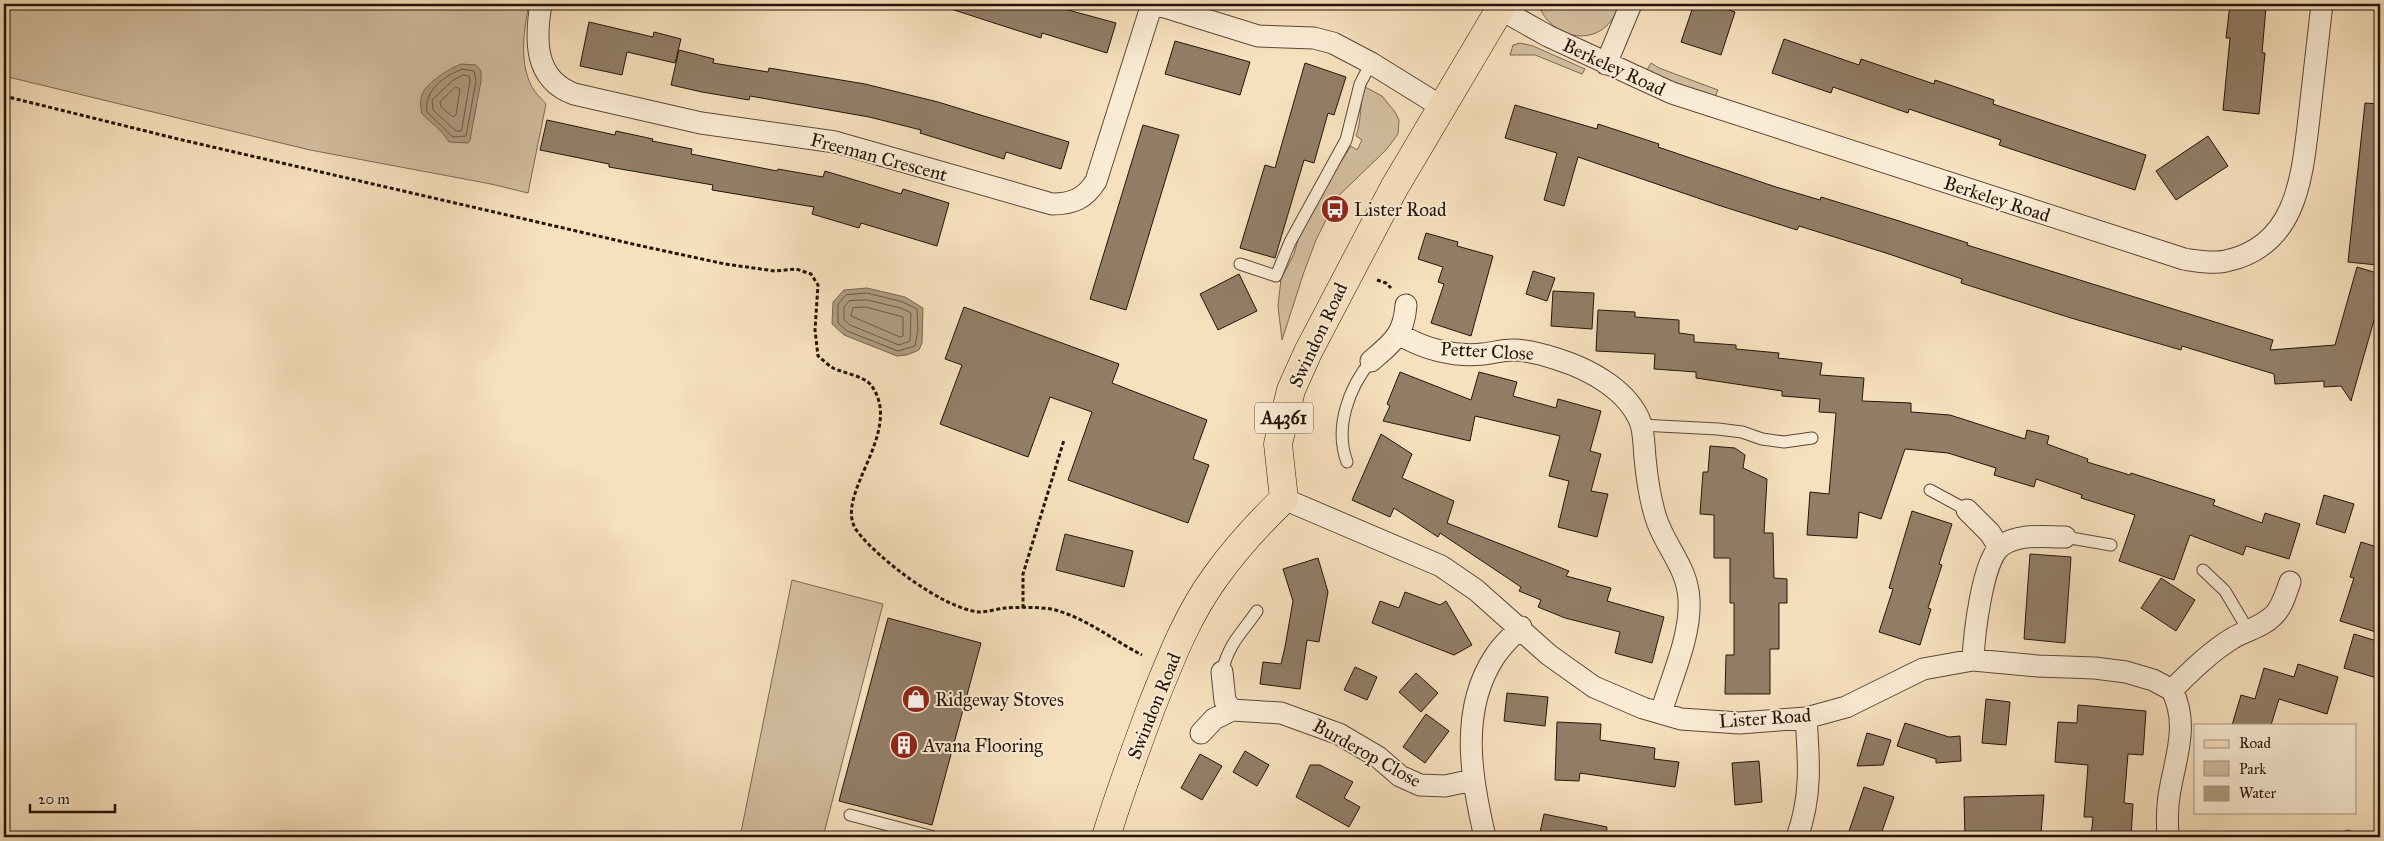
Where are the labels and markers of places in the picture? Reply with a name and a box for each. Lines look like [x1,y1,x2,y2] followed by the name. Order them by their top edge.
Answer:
[1320,194,1350,224] bus stop icon: Lister Road
[1354,198,1447,221] place label: Lister Road
[901,684,931,714] shop icon: Ridgeway Stoves
[935,688,1064,712] place label: Ridgeway Stoves
[889,730,919,760] building icon: Avana Flooring
[922,734,1043,758] place label: Avana Flooring

